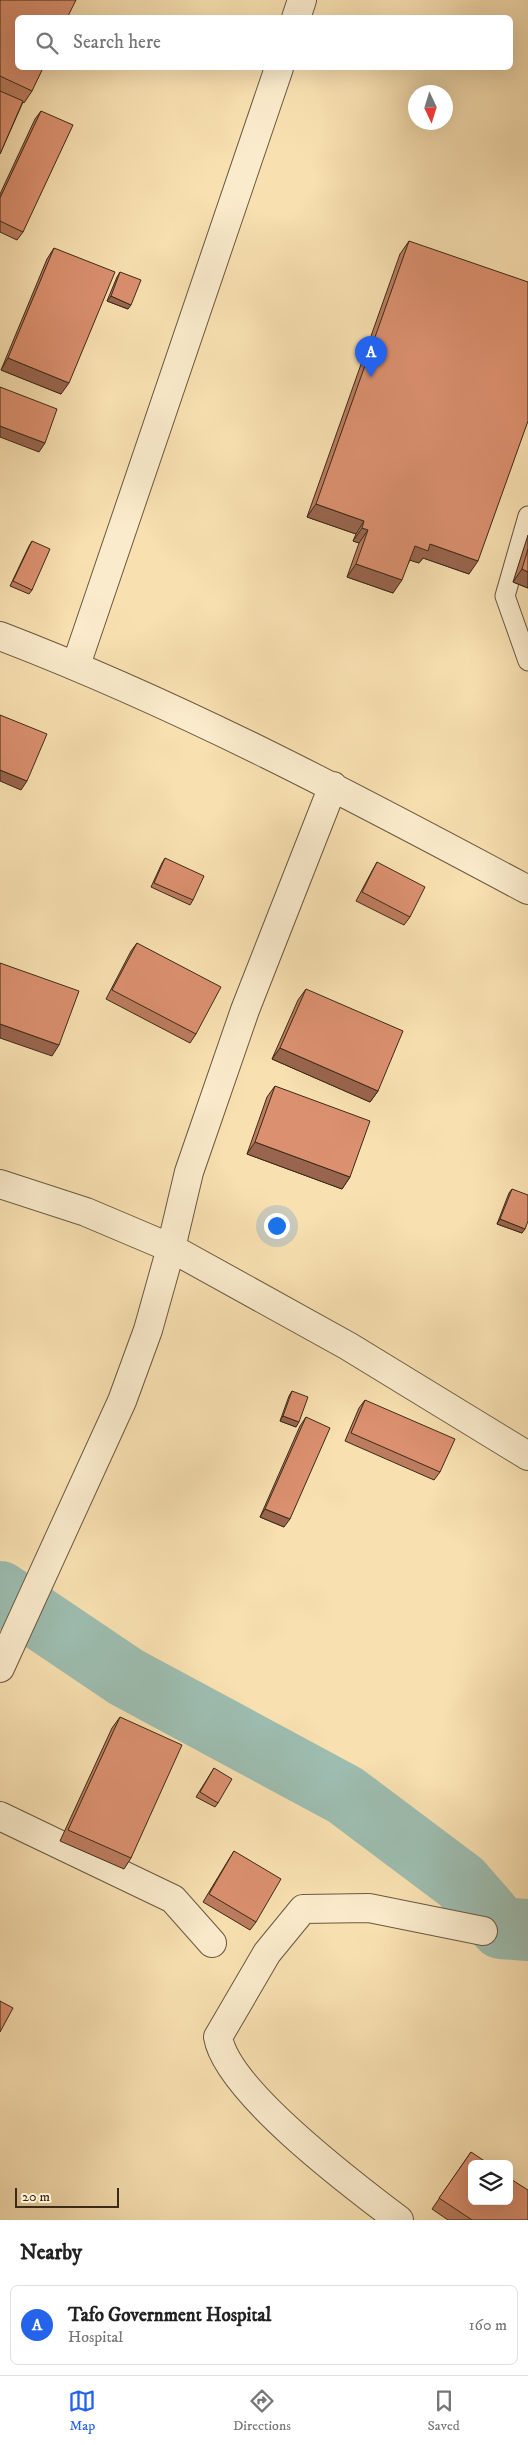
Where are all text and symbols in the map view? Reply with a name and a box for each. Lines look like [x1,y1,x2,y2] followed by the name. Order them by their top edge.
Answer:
[15,15,513,70] search box
[33,29,61,57] icon: search
[73,31,161,54] text: Search here
[408,85,453,130] north arrow
[355,336,387,377] pin: A
[264,1213,290,1239] your location
[468,2160,513,2205] map controls
[468,2160,513,2205] button: layers
[15,2185,119,2208] scale bar
[22,2188,50,2206] text: 20 m
[20,2240,82,2266] text: Nearby
[68,2304,271,2327] text: Tafo Government Hospital
[32,2315,42,2335] text: A
[469,2315,507,2335] text: 160 m
[68,2327,123,2347] text: Hospital
[68,2387,96,2435] tab: Map
[233,2387,291,2435] tab: Directions
[428,2387,460,2435] tab: Saved

